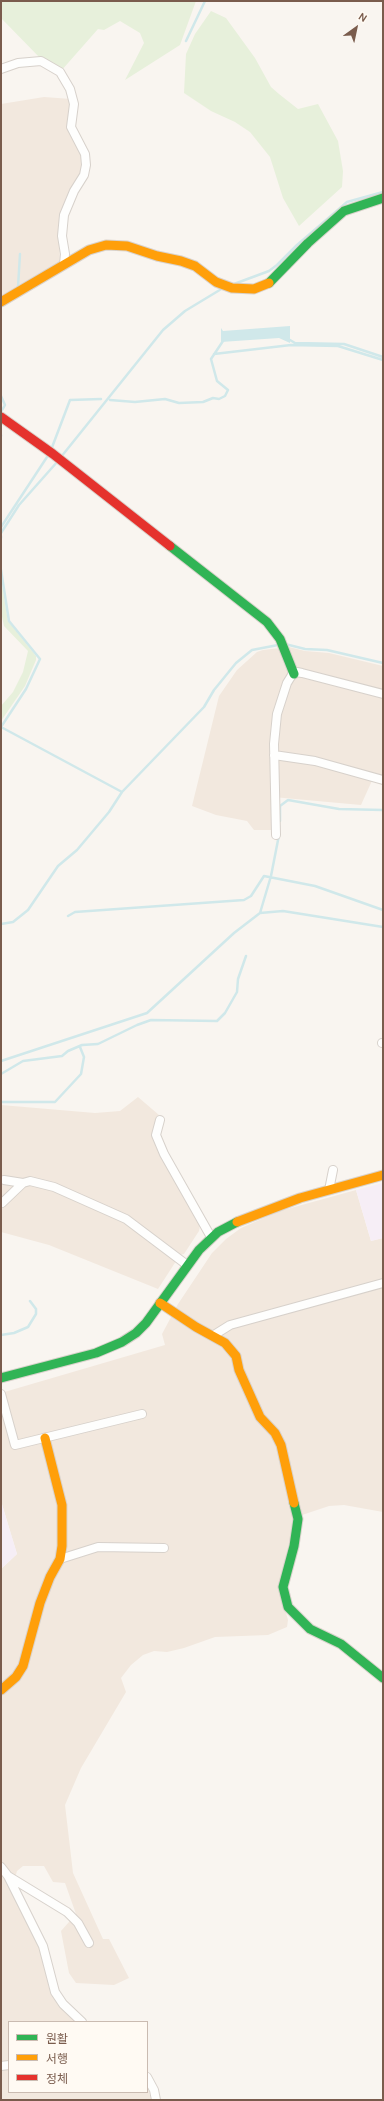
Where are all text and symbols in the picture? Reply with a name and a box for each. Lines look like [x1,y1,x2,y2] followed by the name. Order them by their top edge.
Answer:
[336,8,376,48] north arrow
[356,10,370,25] text: N
[8,2021,148,2093] legend
[46,2032,68,2046] text: 원활
[46,2052,68,2066] text: 서행
[46,2072,68,2086] text: 정체

